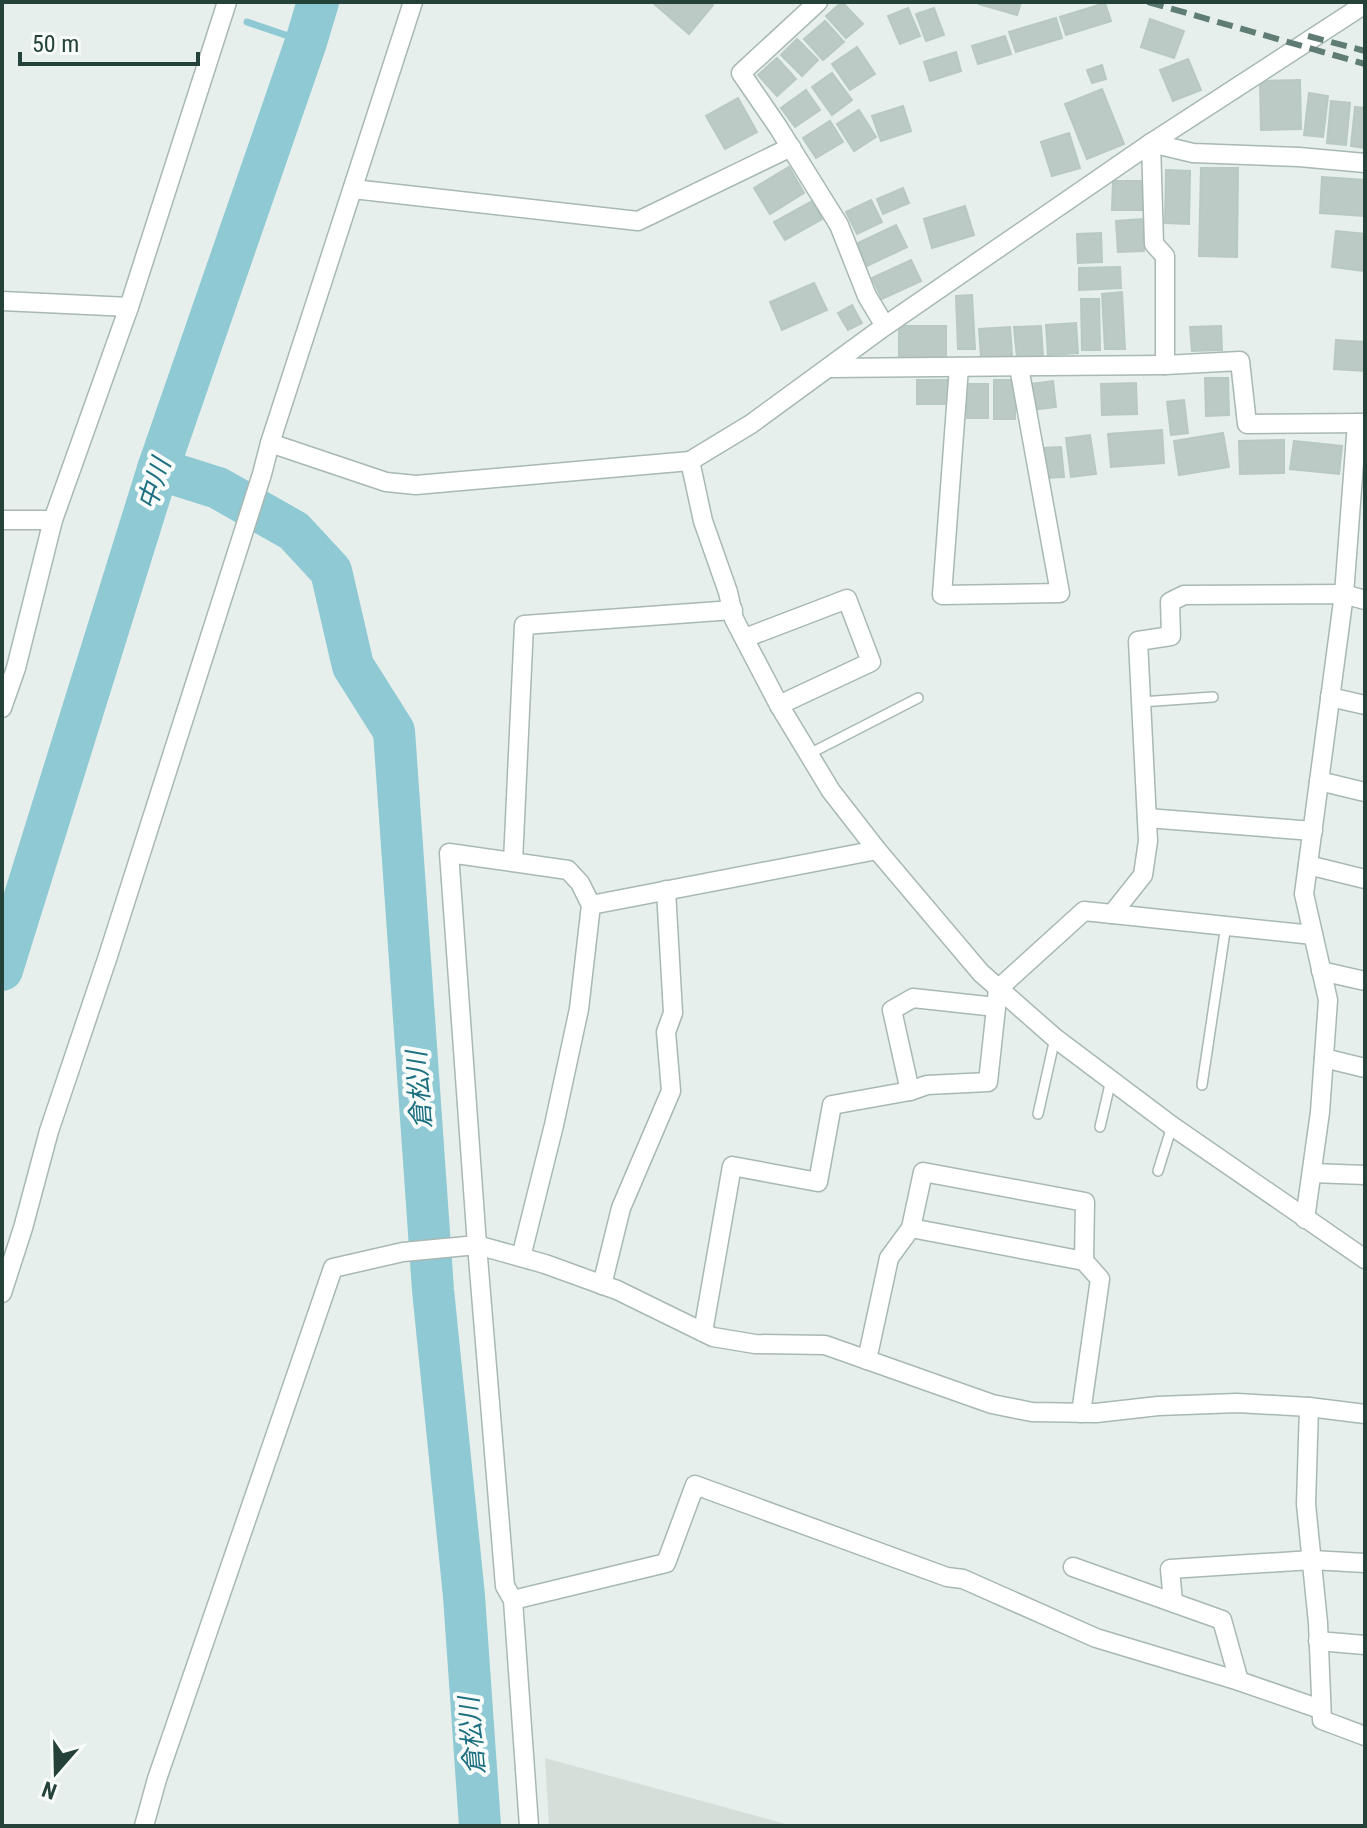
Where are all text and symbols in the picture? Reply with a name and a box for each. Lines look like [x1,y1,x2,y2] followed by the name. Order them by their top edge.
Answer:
[20,16,198,66] scale bar
[32,30,79,58] text: 50 m
[132,452,177,513] water label: 中川
[401,1047,437,1130] water label: 倉松川
[453,1693,490,1776] water label: 倉松川
[16,1732,96,1812] north arrow
[39,1776,60,1804] text: N

